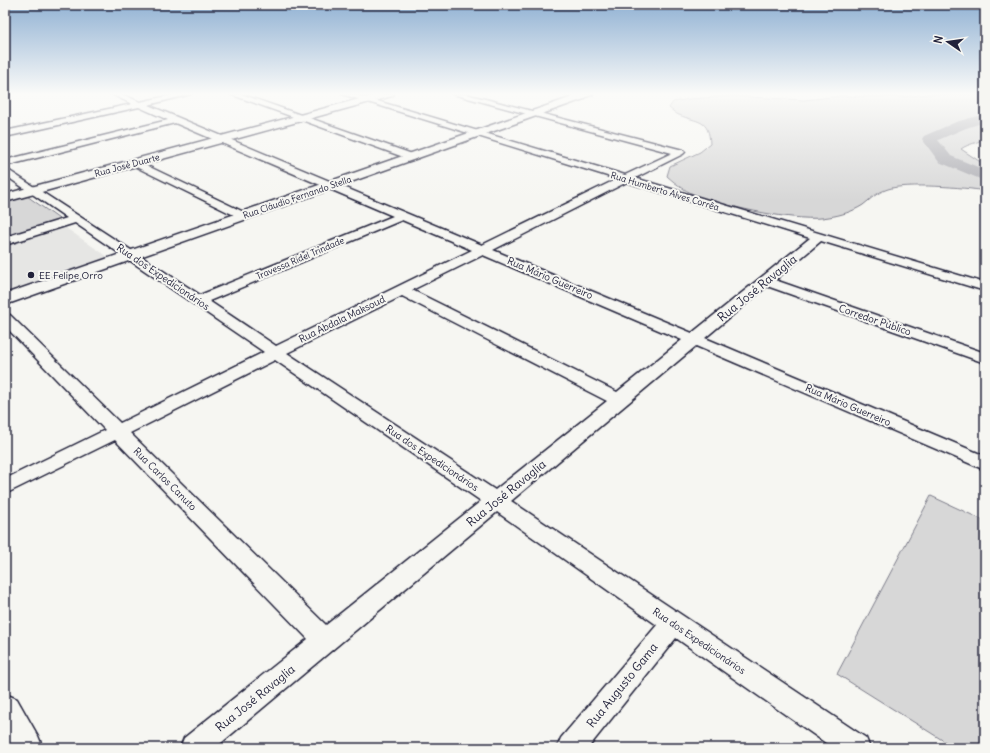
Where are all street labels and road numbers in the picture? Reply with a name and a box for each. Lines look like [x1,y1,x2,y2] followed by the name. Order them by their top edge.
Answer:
[93,151,161,179] street label: Rua José Duarte
[609,169,721,213] street label: Rua Humberto Alves Corrêa
[241,173,353,221] street label: Rua Cláudio Fernando Stella
[254,234,346,282] street label: Travessa Ridel Trindade
[114,241,212,313] street label: Rua dos Expedicionários
[714,251,800,325] street label: Rua José Ravaglia
[505,254,595,302] street label: Rua Mário Guerreiro
[297,292,388,346] street label: Rua Abdala Maksoud
[837,302,913,339] street label: Corredor Público
[803,381,893,429] street label: Rua Mário Guerreiro
[383,422,481,494] street label: Rua dos Expedicionários
[131,445,200,514] street label: Rua Carlos Canuto
[463,456,549,530] street label: Rua José Ravaglia
[650,605,748,677] street label: Rua dos Expedicionários
[583,640,661,730] street label: Rua Augusto Gama
[212,661,298,735] street label: Rua José Ravaglia

